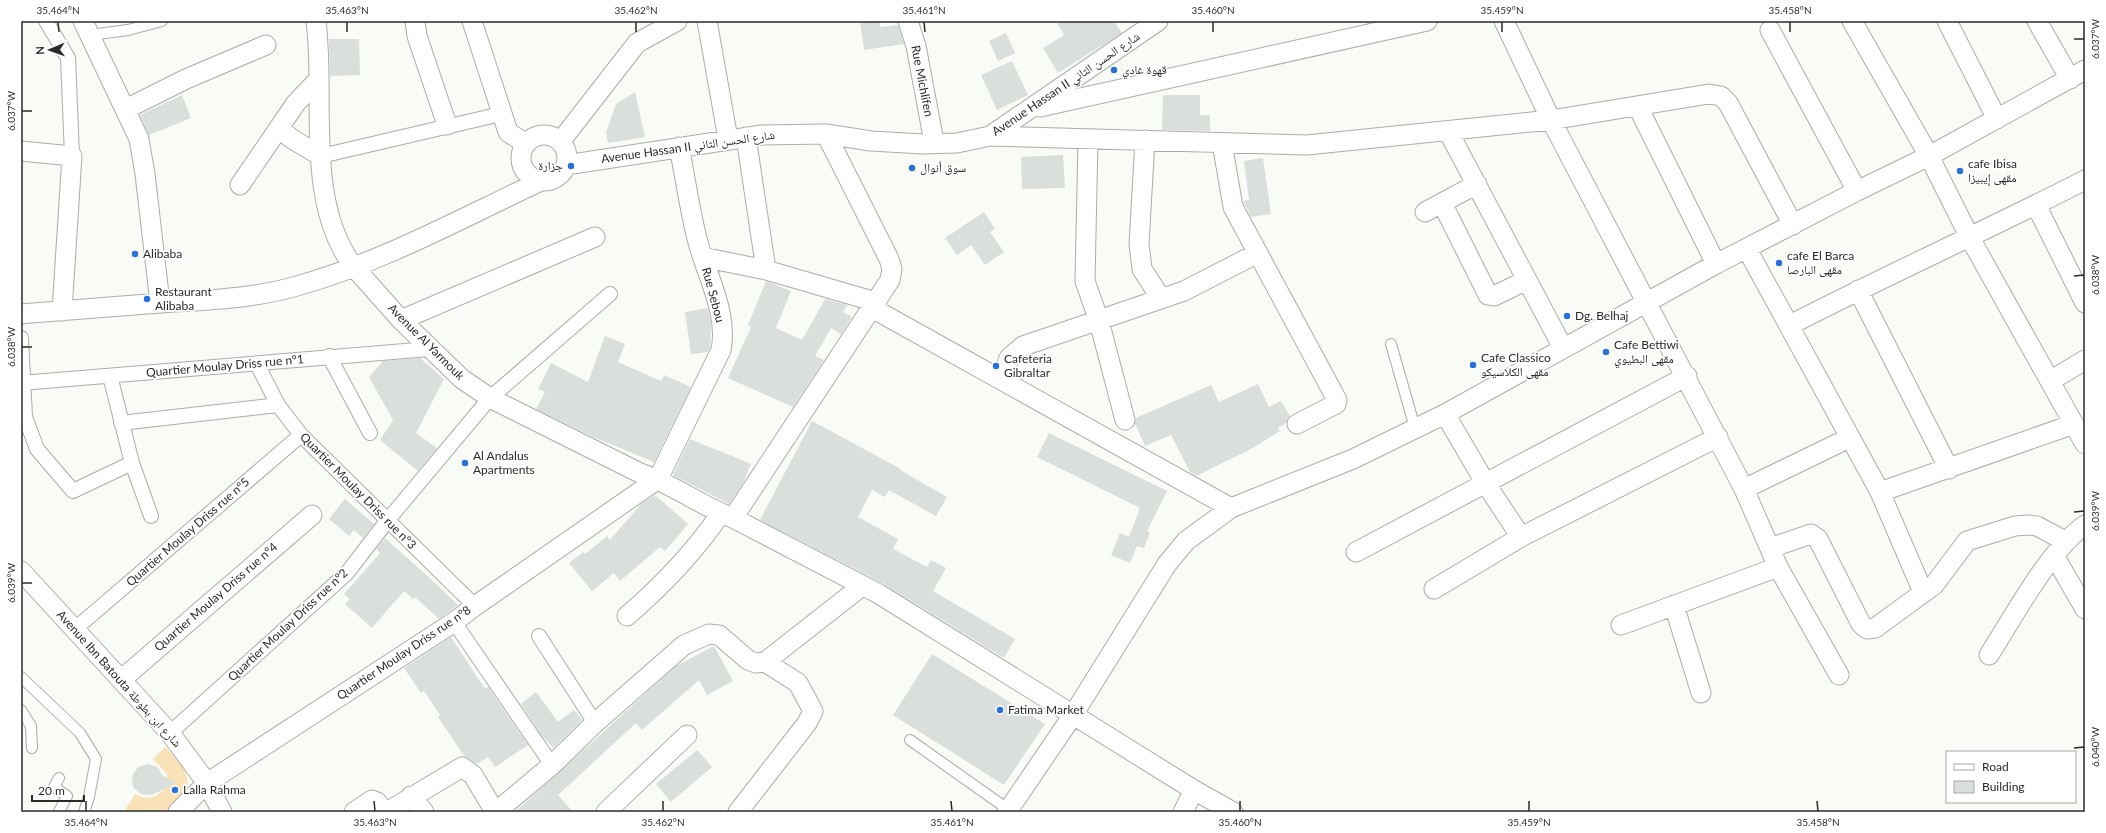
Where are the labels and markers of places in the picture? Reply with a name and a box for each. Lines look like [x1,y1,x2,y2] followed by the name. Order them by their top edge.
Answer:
[1122,62,1167,80] place label: قهوة غادي
[1109,65,1119,75] marker: قهوة غادي
[1968,156,2017,186] place label: cafe Ibisa مقهى إيبيزا
[538,158,563,173] place label: جزارة
[920,160,966,175] place label: سوق أنوال
[566,161,576,171] marker: جزارة
[907,163,917,173] marker: سوق أنوال
[1955,166,1965,176] marker: cafe Ibisa مقهى إيبيزا
[143,246,182,261] place label: Alibaba
[1787,248,1854,277] place label: cafe El Barca مقهى البارصا
[130,249,140,259] marker: Alibaba
[1774,258,1784,268] marker: cafe El Barca مقهى البارصا
[155,284,212,313] place label: Restaurant Alibaba
[142,294,152,304] marker: Restaurant Alibaba
[1575,308,1629,323] place label: Dg. Belhaj
[1562,311,1572,321] marker: Dg. Belhaj
[1614,337,1679,369] place label: Cafe Bettiwi مقهى البطيوي
[1601,347,1611,357] marker: Cafe Bettiwi مقهى البطيوي
[1481,350,1551,379] place label: Cafe Classico مقهى الكلاسيكو
[1004,351,1052,380] place label: Cafeteria Gibraltar
[1468,360,1478,370] marker: Cafe Classico مقهى الكلاسيكو
[991,361,1001,371] marker: Cafeteria Gibraltar
[473,448,535,477] place label: Al Andalus Apartments
[460,458,470,468] marker: Al Andalus Apartments
[1008,702,1084,717] place label: Fatima Market
[995,705,1005,715] marker: Fatima Market
[183,782,246,797] place label: Lalla Rahma
[170,785,180,795] marker: Lalla Rahma

